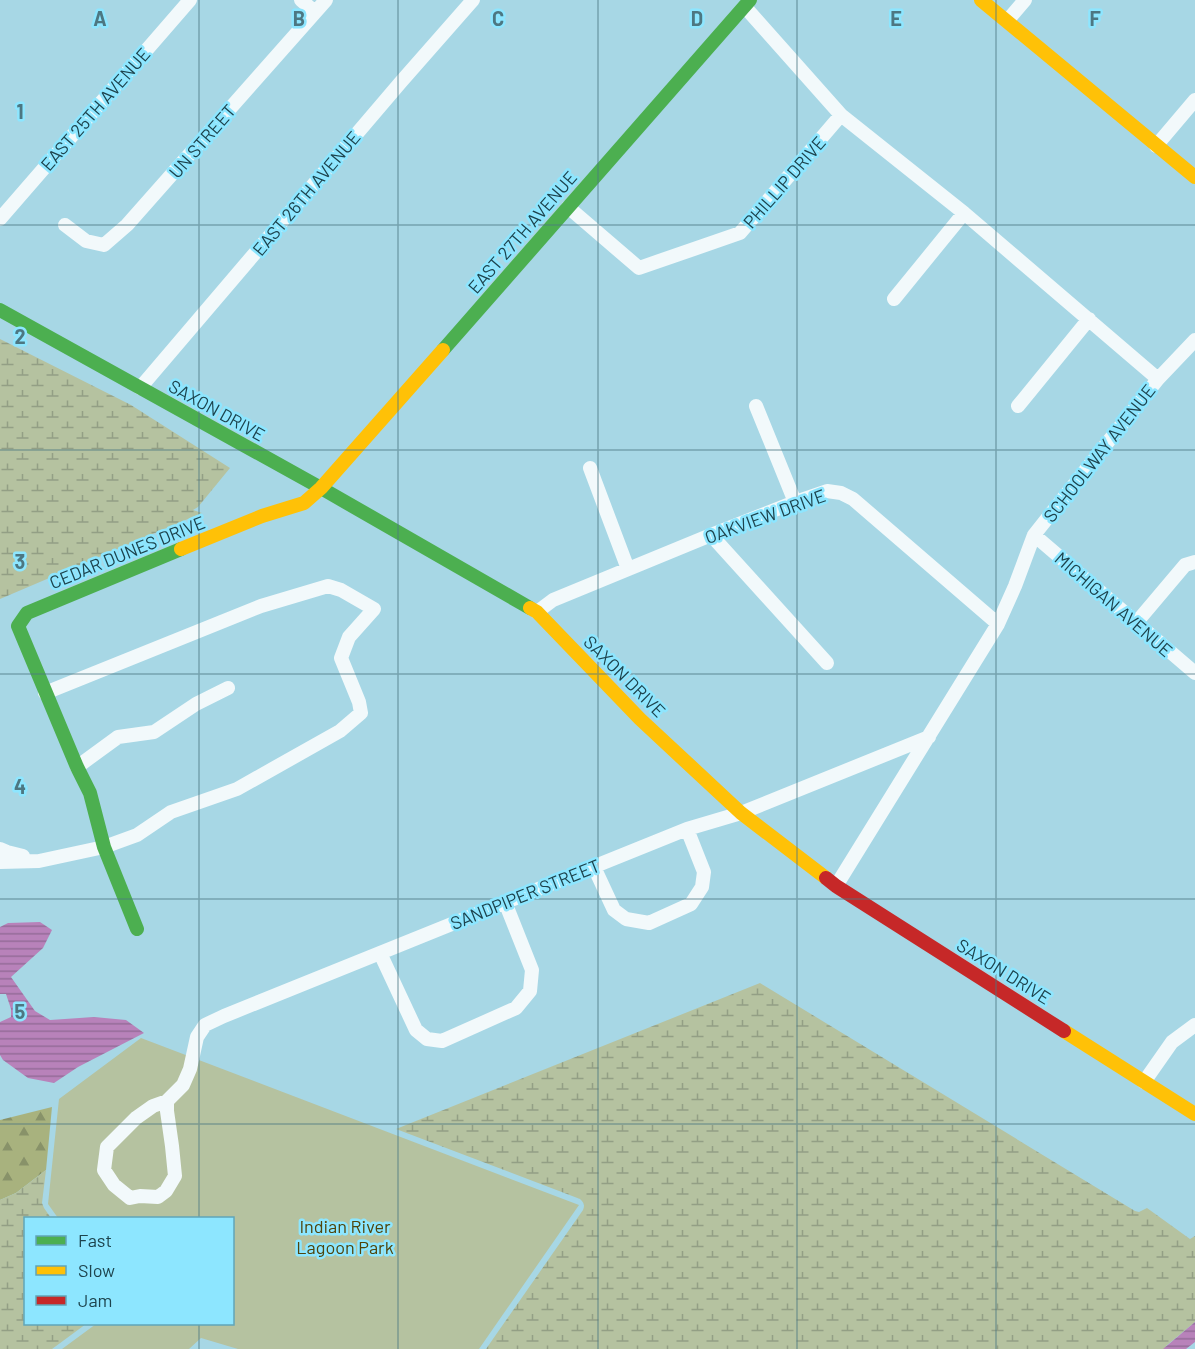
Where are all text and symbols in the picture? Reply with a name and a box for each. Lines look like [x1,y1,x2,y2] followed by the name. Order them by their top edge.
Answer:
[93,6,107,30] text: A
[293,6,305,30] text: B
[492,6,504,30] text: C
[691,6,703,30] text: D
[890,6,902,30] text: E
[1089,6,1101,30] text: F
[36,43,154,175] street label: EAST 25TH AVENUE
[16,99,24,123] text: 1
[164,99,240,183] street label: UN STREET
[248,126,364,260] street label: EAST 26TH AVENUE
[738,132,830,232] street label: PHILLIP DRIVE
[463,166,581,298] street label: EAST 27TH AVENUE
[14,324,26,348] text: 2
[165,374,269,446] street label: SAXON DRIVE
[1038,380,1160,526] street label: SCHOOLWAY AVENUE
[702,484,828,548] street label: OAKVIEW DRIVE
[46,511,208,593] street label: CEDAR DUNES DRIVE
[1051,547,1177,661] street label: MICHIGAN AVENUE
[15,549,25,573] text: 3
[579,630,671,722] street label: SAXON DRIVE
[14,774,26,798] text: 4
[447,854,603,934] street label: SANDPIPER STREET
[953,933,1055,1009] street label: SAXON DRIVE
[15,999,26,1023] text: 5
[296,1215,394,1258] park label: Indian River Lagoon Park
[24,1217,234,1325] legend
[78,1229,112,1251] text: Fast
[78,1259,115,1281] text: Slow
[78,1289,112,1311] text: Jam

